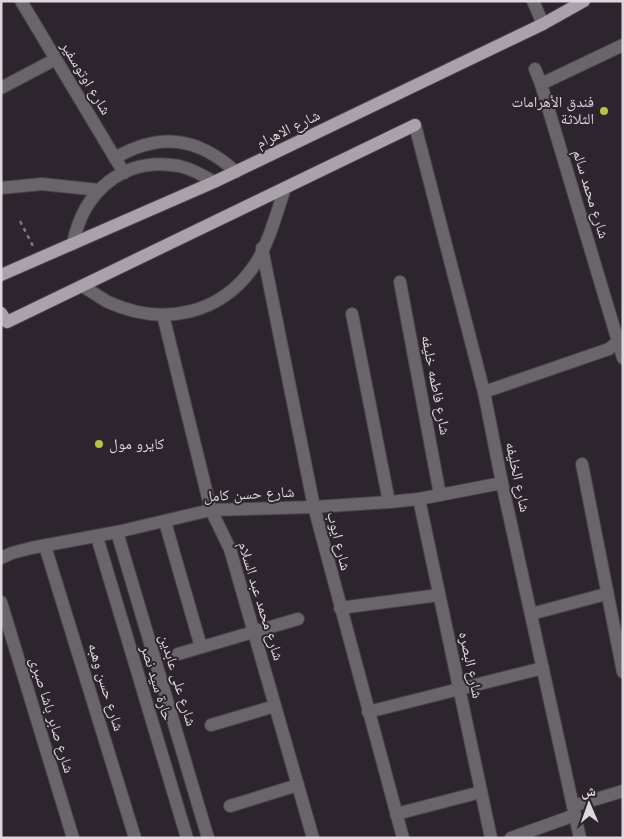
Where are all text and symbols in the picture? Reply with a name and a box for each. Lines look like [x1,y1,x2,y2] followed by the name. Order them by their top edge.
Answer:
[56,37,116,119] street label: شارع اوتوسفير
[511,92,594,128] place label: فندق الأهرامات الثلاثة
[253,105,323,153] street label: شارع الاهرام
[598,105,610,117] marker: فندق الأهرامات الثلاثة
[568,147,614,241] street label: شارع محمد سالم
[417,333,455,437] street label: شارع فاطمه خليفه
[109,434,164,454] place label: كايرو مول
[93,438,105,450] marker: كايرو مول
[501,440,535,514] street label: شارع الخليفه
[203,482,295,506] street label: شارع حسن كامل
[322,509,356,573] street label: شارع ايوب
[233,539,289,663] street label: شارع محمد عبد السلام
[454,630,488,700] street label: شارع البصره
[155,632,201,728] street label: شارع على عابدين
[83,641,129,734] street label: شارع حسن وهبه
[137,642,178,723] street label: حارة سيد نصر
[25,655,79,775] street label: شارع صابر باشا صبرى
[564,779,614,829] north arrow
[581,782,596,800] text: ش

